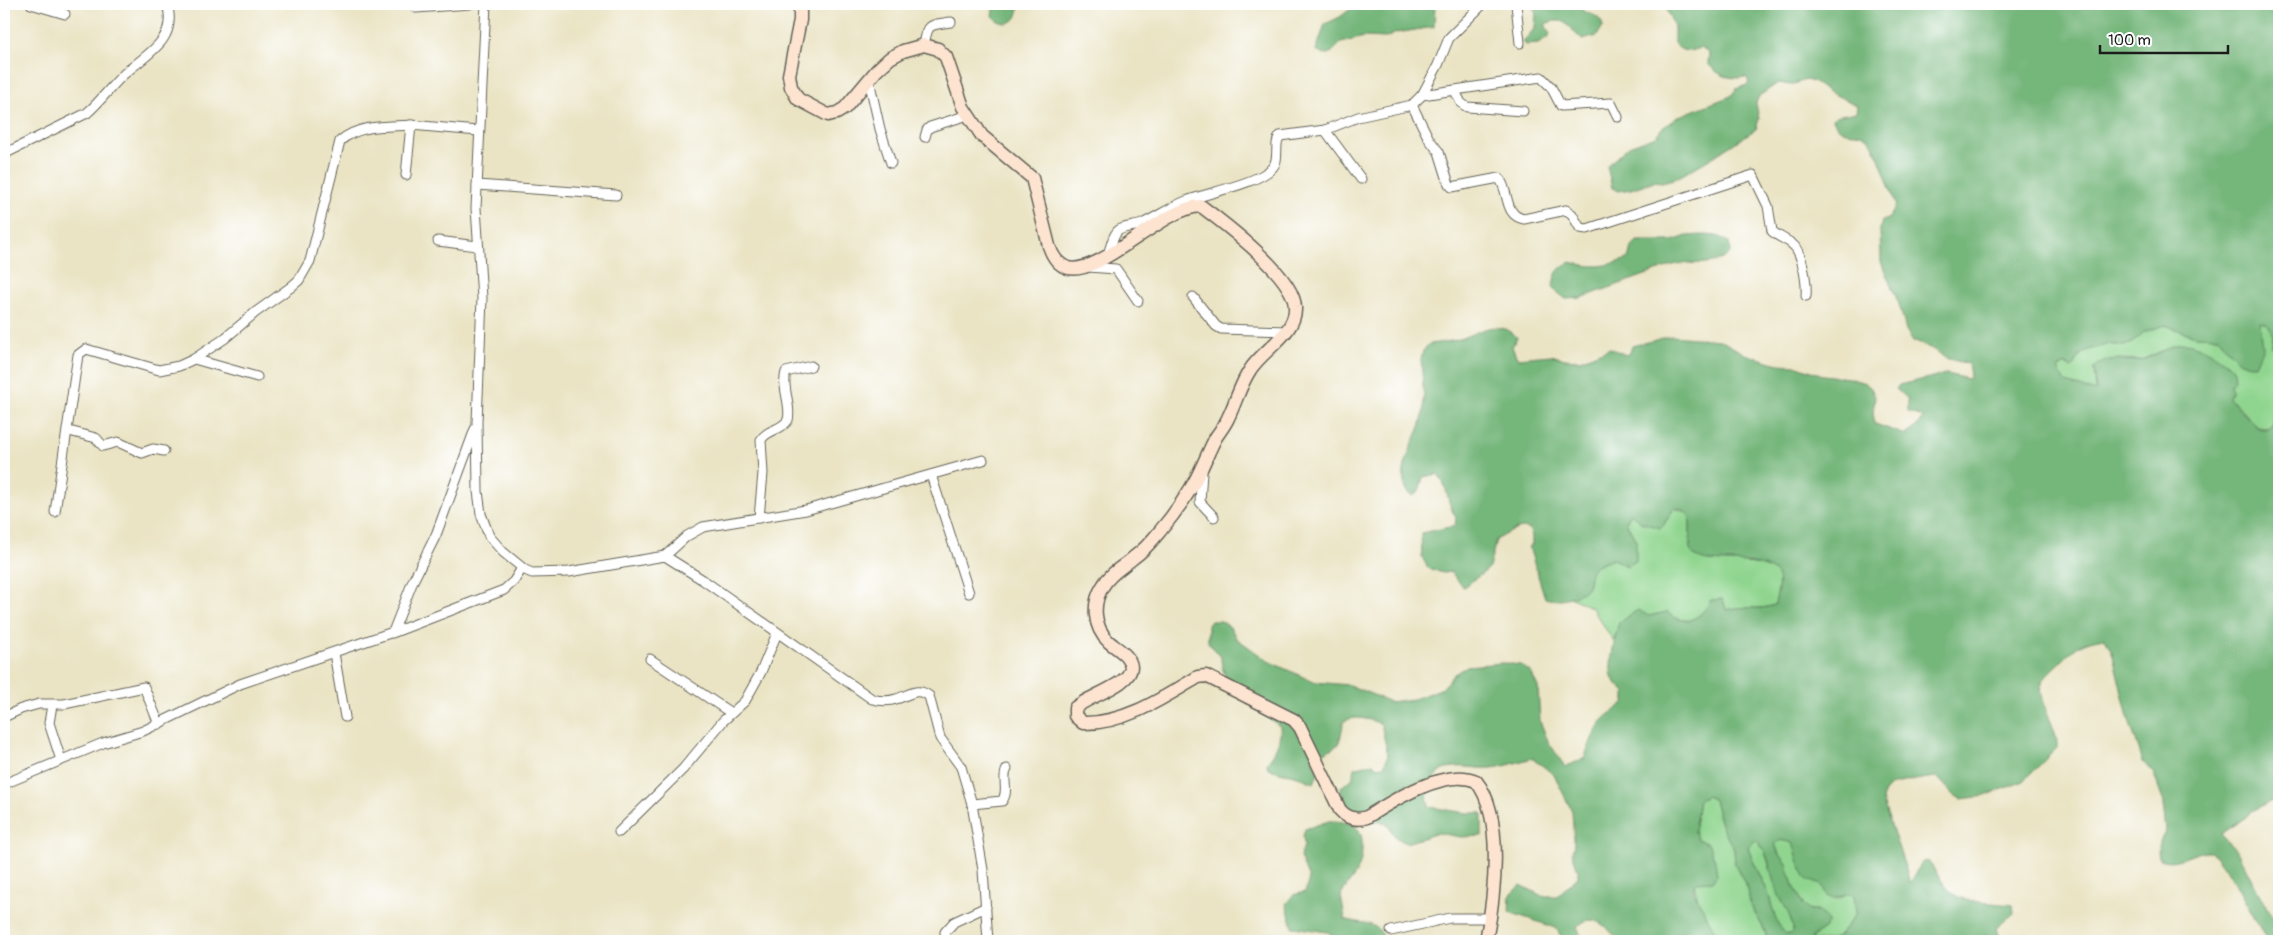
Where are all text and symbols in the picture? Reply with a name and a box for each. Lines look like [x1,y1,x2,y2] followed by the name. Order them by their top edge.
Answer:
[2100,22,2228,54] scale bar
[2108,31,2151,50] text: 100 m

